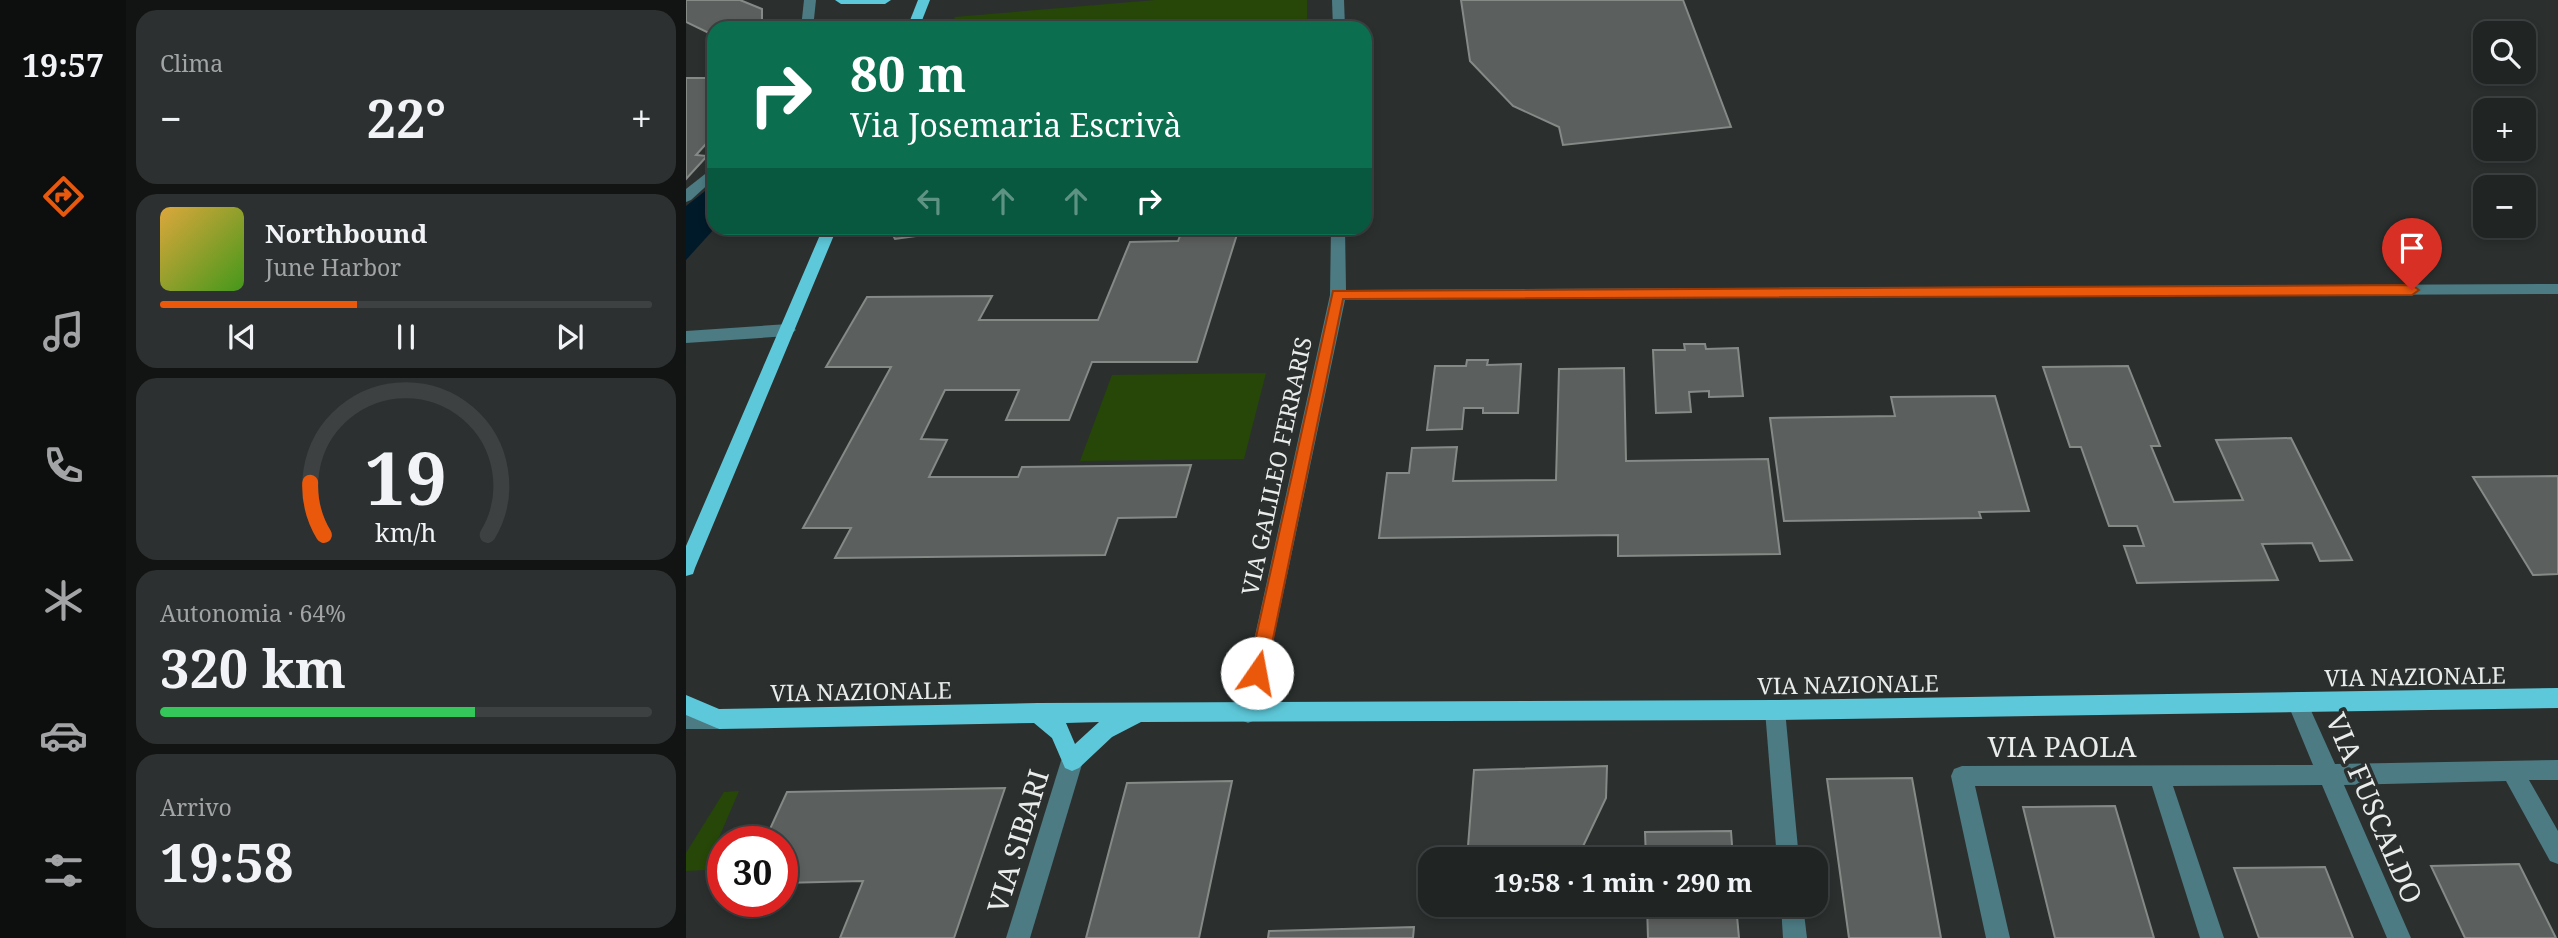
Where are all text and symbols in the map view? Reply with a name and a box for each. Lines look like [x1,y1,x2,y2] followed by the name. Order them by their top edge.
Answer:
[2473,21,2536,238] map controls
[2473,21,2536,84] button: search
[850,40,966,106] text: 80 m
[22,43,104,86] text: 19:57
[160,47,223,79] text: Clima
[735,49,826,140] icon: right
[367,82,446,153] text: 22°
[160,92,182,144] text: −
[631,92,652,144] text: +
[2473,98,2536,161] button: +
[850,103,1182,146] text: Via Josemaria Escrivà
[39,172,88,221] icon: directions
[2473,175,2536,238] button: −
[911,182,949,220] icon: left
[984,182,1022,220] icon: ahead
[1057,182,1095,220] icon: ahead
[1130,182,1168,220] icon: right
[265,215,427,251] text: Northbound
[2382,218,2442,290] pin
[2393,229,2431,267] icon: arrive
[265,251,401,283] text: June Harbor
[39,307,88,356] icon: music
[223,318,261,356] icon: previous
[387,318,425,356] icon: pause
[551,318,589,356] icon: next
[1233,334,1319,598] street label: VIA GALILEO FERRARIS
[365,427,447,526] text: 19
[39,441,88,490] icon: phone
[375,515,437,549] text: km/h
[39,576,88,625] icon: climate
[160,597,346,629] text: Autonomia · 64%
[160,632,346,703] text: 320 km
[1220,636,1294,710] position arrow
[2324,658,2506,694] street label: VIA NAZIONALE
[1757,666,1939,702] street label: VIA NAZIONALE
[770,673,952,709] street label: VIA NAZIONALE
[2318,707,2432,909] street label: VIA FUSCALDO
[39,711,88,760] icon: car
[1988,727,2137,765] street label: VIA PAOLA
[977,765,1057,917] street label: VIA SIBARI
[160,791,232,823] text: Arrivo
[160,826,293,897] text: 19:58
[707,826,798,917] speed limit sign: 30
[39,846,88,895] icon: filters
[1493,864,1753,900] text: 19:58 · 1 min · 290 m

